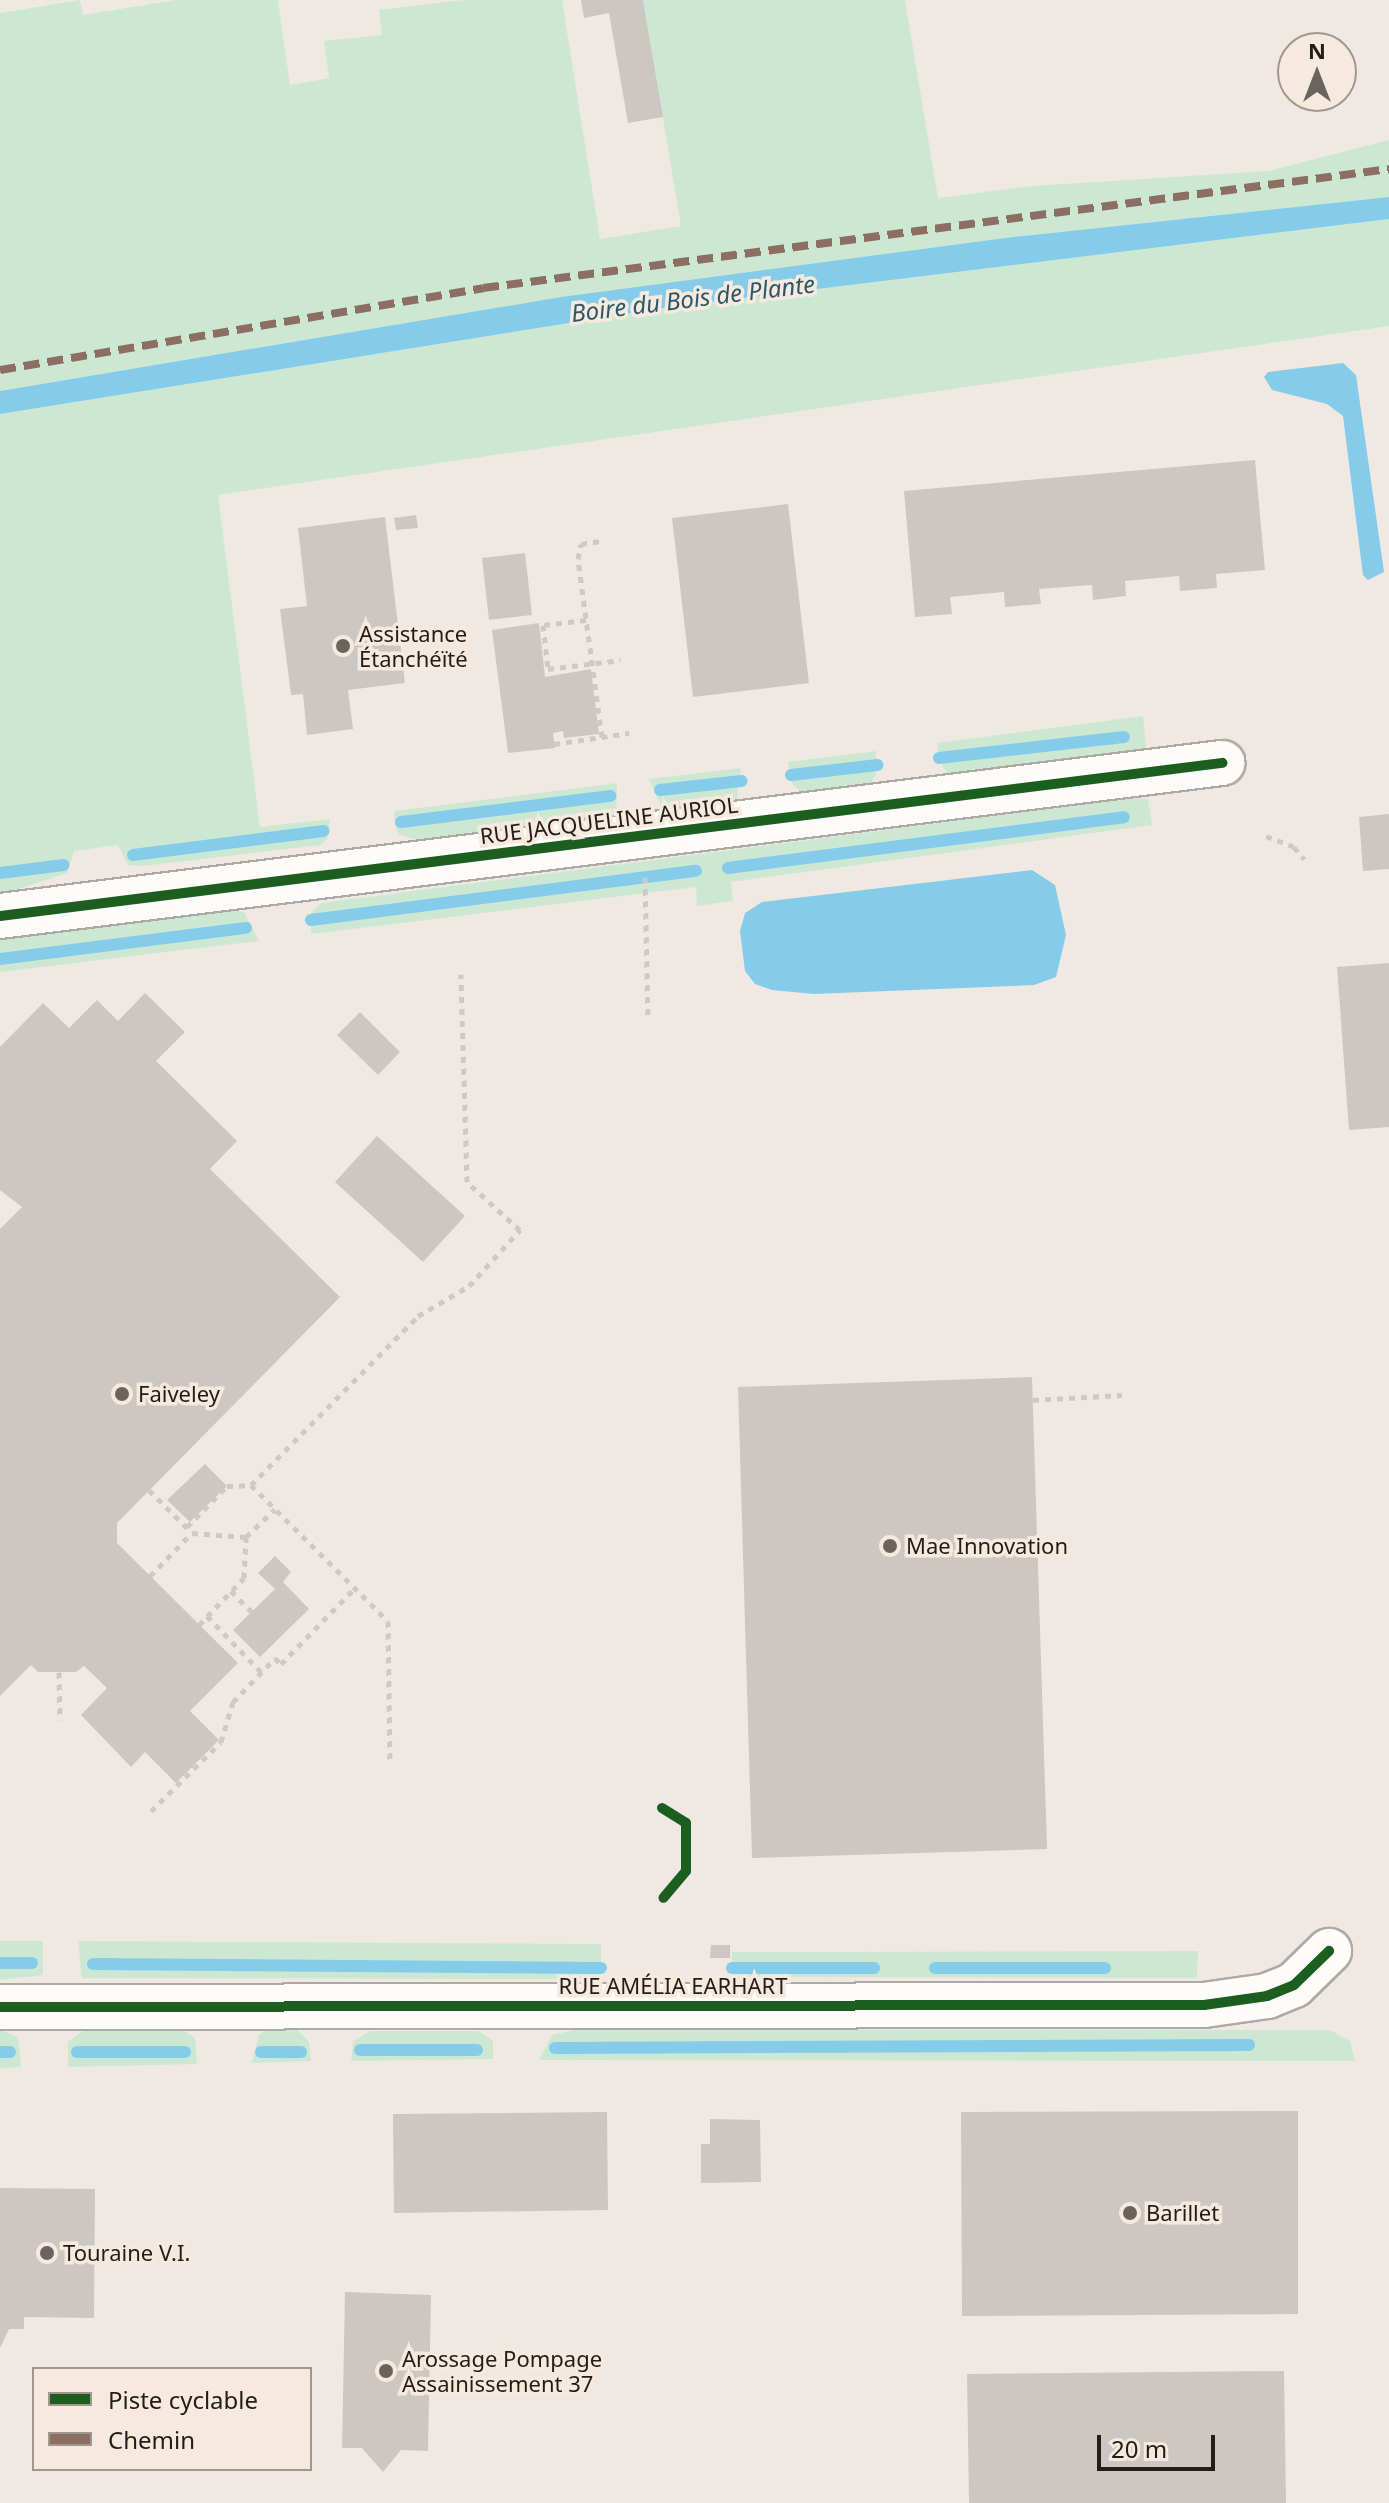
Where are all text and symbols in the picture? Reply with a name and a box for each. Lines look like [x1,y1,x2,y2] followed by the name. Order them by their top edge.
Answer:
[1277,32,1357,112] north arrow
[1308,35,1326,65] text: N
[569,269,817,327] water label: Boire du Bois de Plante
[359,620,468,672] place label: Assistance Étanchéïté
[334,637,352,655] marker: Assistance Étanchéïté
[478,791,740,849] street label: RUE JACQUELINE AURIOL
[138,1381,220,1407] place label: Faiveley
[113,1385,131,1403] marker: Faiveley
[906,1533,1068,1559] place label: Mae Innovation
[881,1537,899,1555] marker: Mae Innovation
[559,1973,787,1999] street label: RUE AMÉLIA EARHART
[1146,2200,1219,2226] place label: Barillet
[1121,2204,1139,2222] marker: Barillet
[63,2240,190,2266] place label: Touraine V.I.
[38,2244,56,2262] marker: Touraine V.I.
[402,2345,602,2396] place label: Arossage Pompage Assainissement 37
[377,2362,395,2380] marker: Arossage Pompage Assainissement 37
[32,2367,312,2471] legend
[108,2383,258,2416] text: Piste cyclable
[1101,2419,1219,2469] scale bar
[108,2423,195,2456] text: Chemin
[1111,2432,1167,2465] text: 20 m

